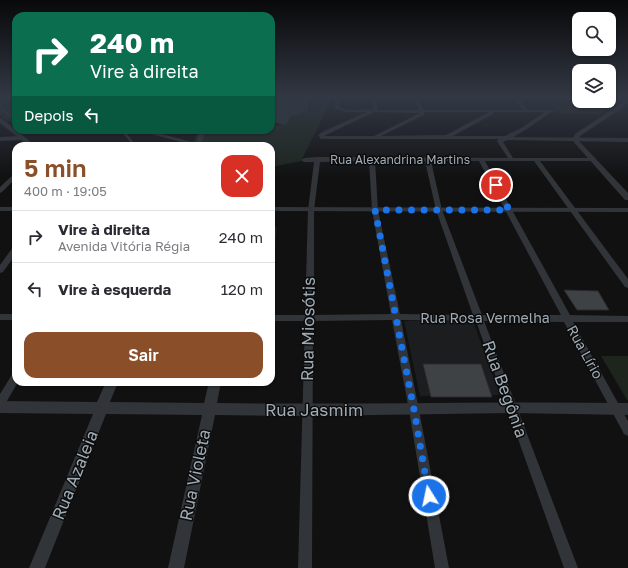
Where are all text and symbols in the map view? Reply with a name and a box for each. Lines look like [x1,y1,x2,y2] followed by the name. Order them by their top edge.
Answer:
[572,12,616,108] map controls
[572,12,616,56] button: search
[90,26,174,59] text: 240 m
[24,28,76,80] icon: right
[90,60,199,82] text: Vire à direita
[572,64,616,108] button: layers
[81,104,103,126] icon: left
[24,106,73,124] text: Depois
[330,152,470,167] street label: Rua Alexandrina Martins
[24,153,86,182] text: 5 min
[221,155,263,197] button: close
[479,168,513,202] pin
[485,174,507,196] icon: arrive
[24,183,107,199] text: 400 m · 19:05
[58,220,150,238] text: Vire à direita
[24,226,46,248] icon: right
[219,228,263,246] text: 240 m
[58,238,190,254] text: Avenida Vitória Régia
[296,277,319,381] street label: Rua Miosótis
[24,278,46,300] icon: left
[58,280,171,298] text: Vire à esquerda
[221,280,263,298] text: 120 m
[420,309,550,326] street label: Rua Rosa Vermelha
[564,322,607,381] street label: Rua Lírio
[24,332,263,378] button: Sair
[478,337,533,440] street label: Rua Begônia
[265,399,363,420] street label: Rua Jasmim
[47,427,102,523] street label: Rua Azaleia
[175,427,214,523] street label: Rua Violeta
[408,475,450,517] position arrow

